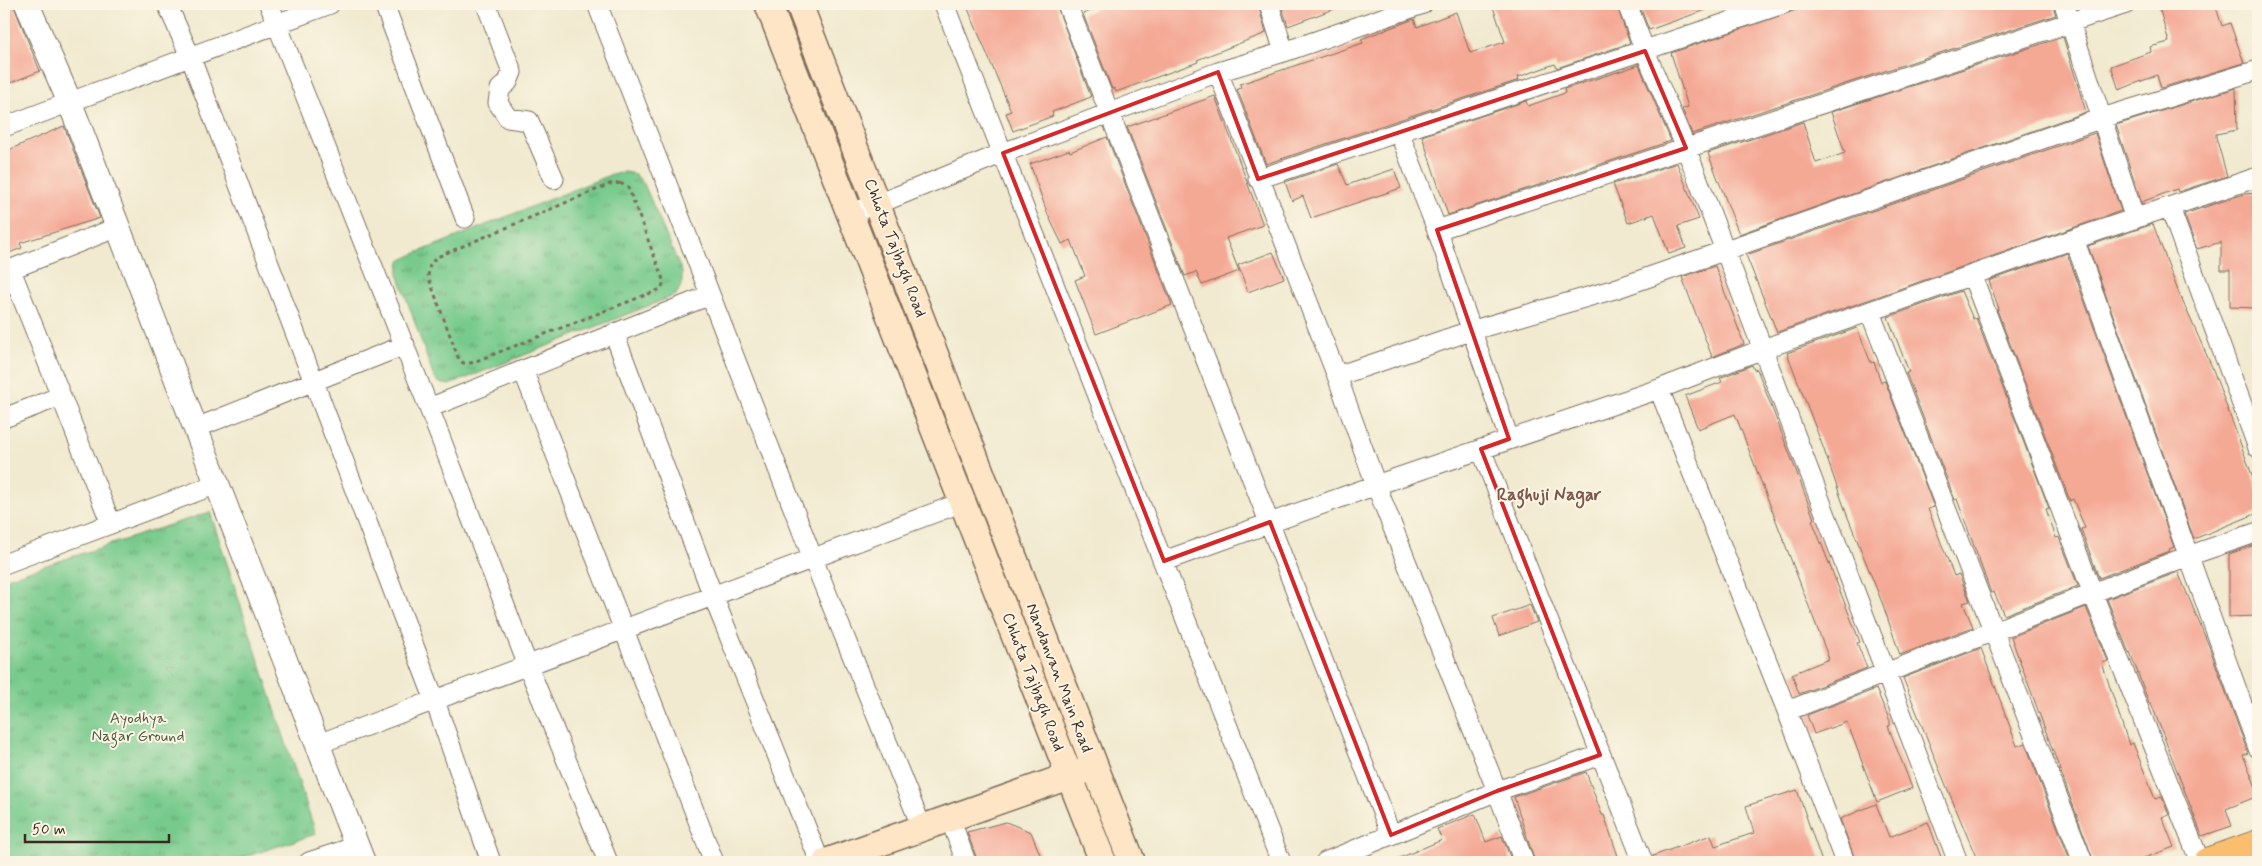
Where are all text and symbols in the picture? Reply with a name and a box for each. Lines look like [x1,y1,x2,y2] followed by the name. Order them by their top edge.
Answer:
[858,176,931,321] street label: Chhota Tajbagh Road
[1497,483,1602,509] district label: Raghuji Nagar
[1021,600,1097,756] street label: Nandanvan Main Road
[996,610,1069,755] street label: Chhota Tajbagh Road
[92,708,184,748] park label: Ayodhya Nagar Ground
[25,811,169,843] scale bar
[32,820,66,840] text: 50 m

